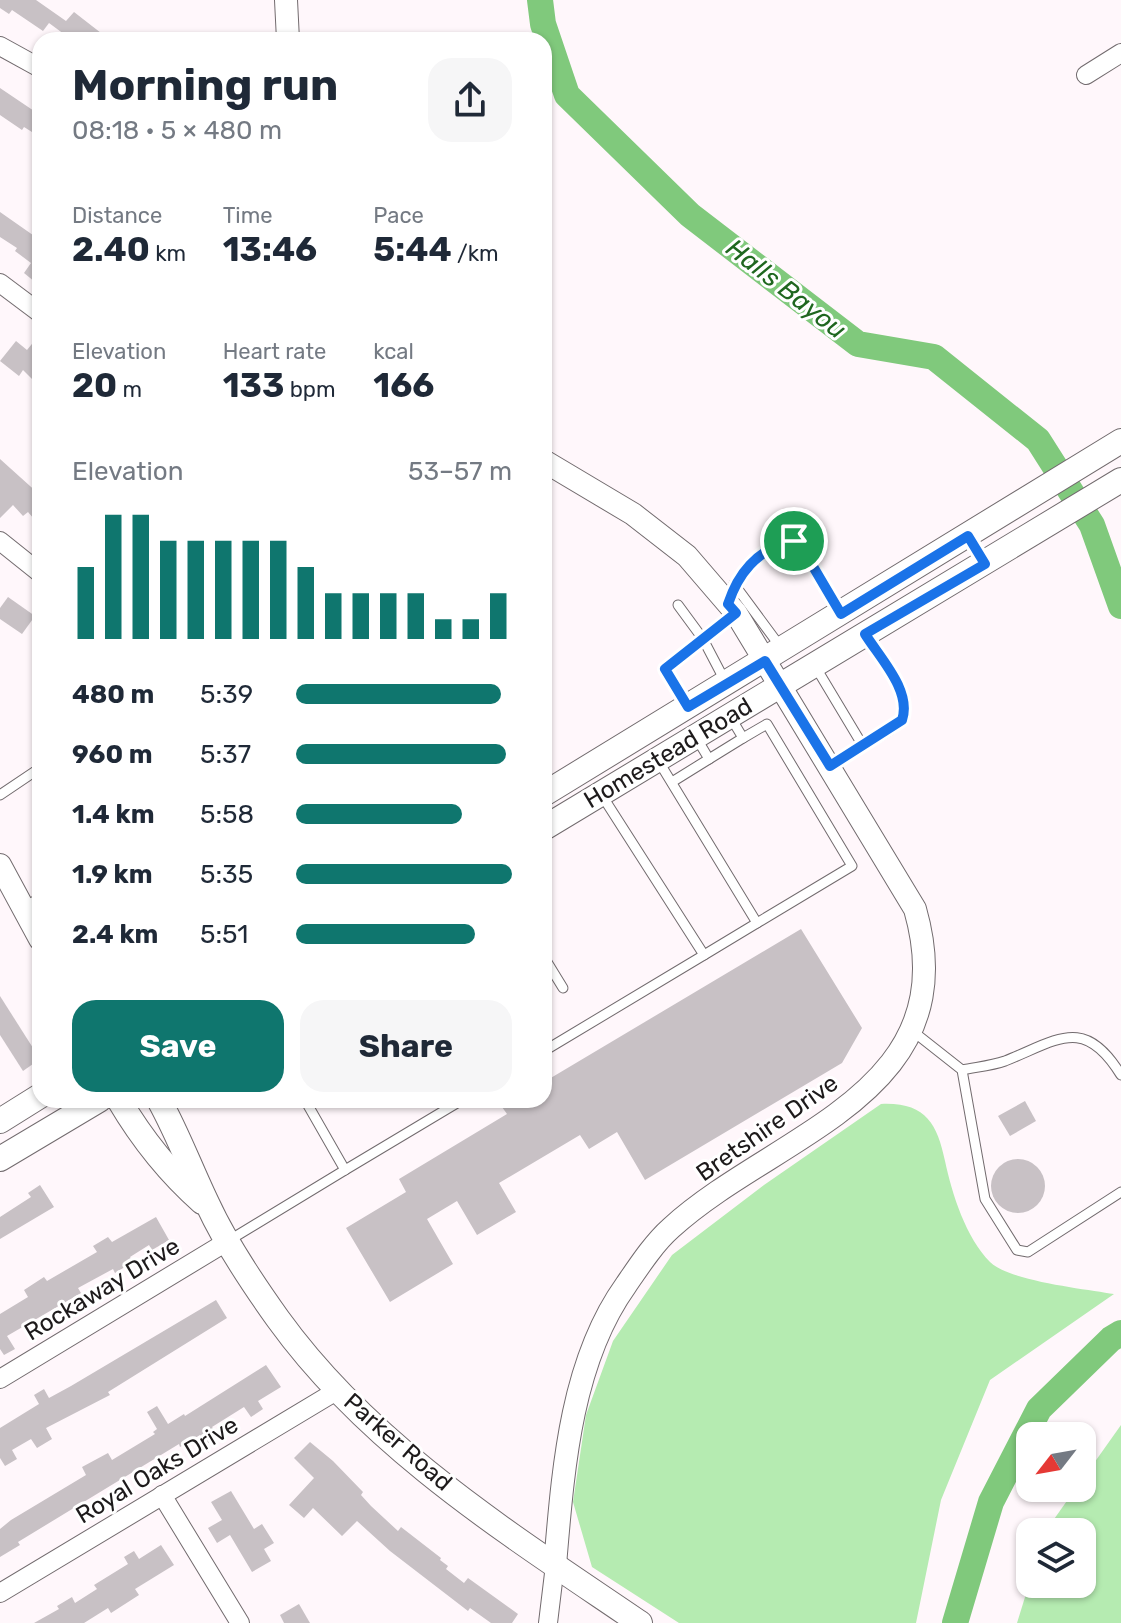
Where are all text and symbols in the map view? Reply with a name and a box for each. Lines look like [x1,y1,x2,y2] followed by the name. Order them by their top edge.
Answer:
[428,58,512,142] button: share
[72,59,338,111] text: Morning run
[72,115,282,146] text: 08:18 · 5 × 480 m
[72,202,162,229] text: Distance
[223,202,273,229] text: Time
[373,202,424,229] text: Pace
[72,229,150,270] text: 2.40
[223,229,317,270] text: 13:46
[373,229,452,270] text: 5:44
[720,233,852,345] water label: Halls Bayou
[150,240,186,267] text: km
[452,240,499,267] text: /km
[72,338,166,365] text: Elevation
[223,338,326,365] text: Heart rate
[373,338,414,365] text: kcal
[72,365,117,406] text: 20
[223,365,284,406] text: 133
[373,365,435,406] text: 166
[117,376,142,403] text: m
[284,376,336,403] text: bpm
[72,456,183,487] text: Elevation
[408,456,512,487] text: 53–57 m
[760,507,828,575] pin
[772,519,816,563] icon: arrive
[72,679,154,710] text: 480 m
[200,679,253,710] text: 5:39
[579,692,757,814] street label: Homestead Road
[72,739,153,770] text: 960 m
[200,739,251,770] text: 5:37
[72,799,154,830] text: 1.4 km
[200,799,254,830] text: 5:58
[72,859,153,890] text: 1.9 km
[200,859,253,890] text: 5:35
[72,919,158,950] text: 2.4 km
[200,919,248,950] text: 5:51
[72,1000,284,1092] button: Save
[300,1000,512,1092] button: Share
[691,1069,843,1187] street label: Bretshire Drive
[19,1232,185,1346] street label: Rockaway Drive
[338,1387,458,1497] street label: Parker Road
[71,1411,243,1529] street label: Royal Oaks Drive
[1016,1422,1096,1502] north arrow
[1016,1422,1096,1598] map controls
[1016,1518,1096,1598] button: layers

